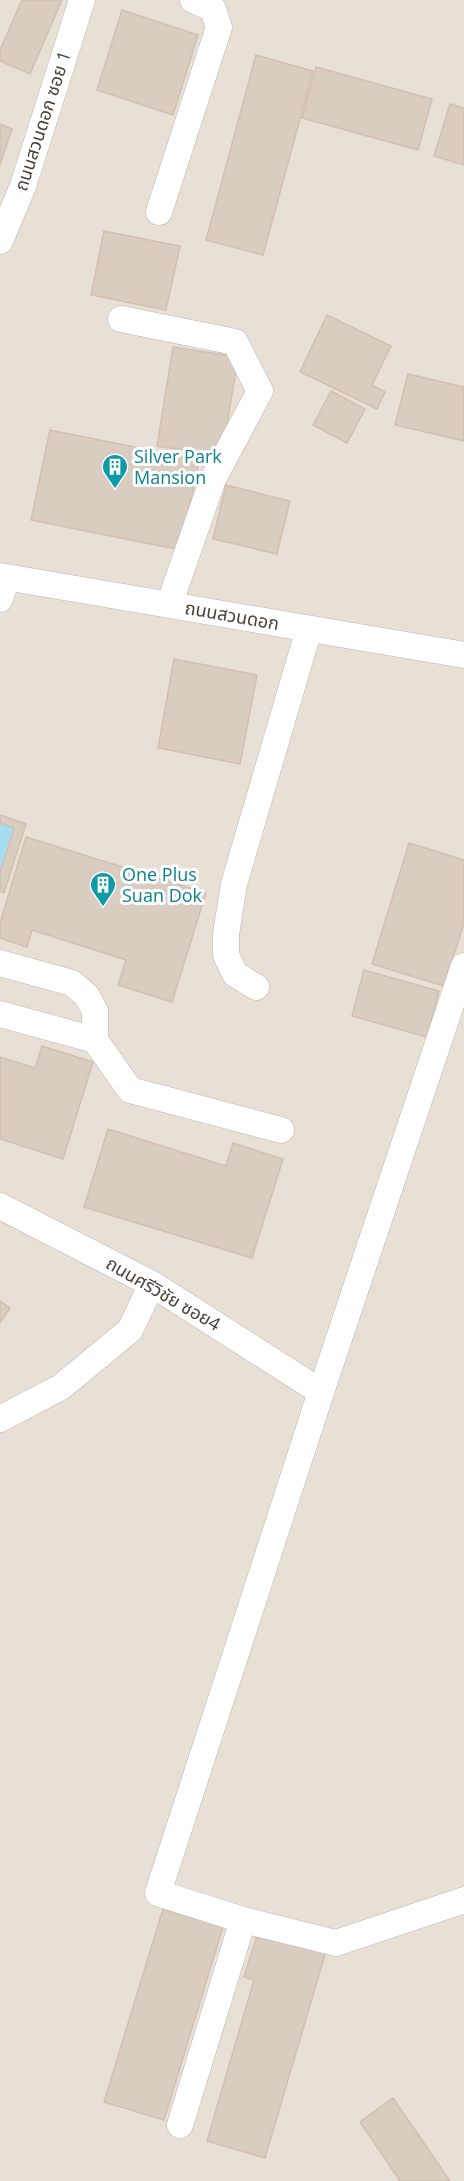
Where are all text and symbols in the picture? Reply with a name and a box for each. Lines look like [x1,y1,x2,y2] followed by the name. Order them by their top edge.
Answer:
[8,48,76,194] street label: ถนนสวนดอก ซอย 1
[134,444,222,489] place label: Silver Park Mansion
[100,452,130,490] building icon: Silver Park Mansion
[183,595,281,635] street label: ถนนสวนดอก
[122,862,203,907] place label: One Plus Suan Dok
[88,870,118,908] building icon: One Plus Suan Dok
[102,1251,225,1336] street label: ถนนศรีวิชัย ซอย4

